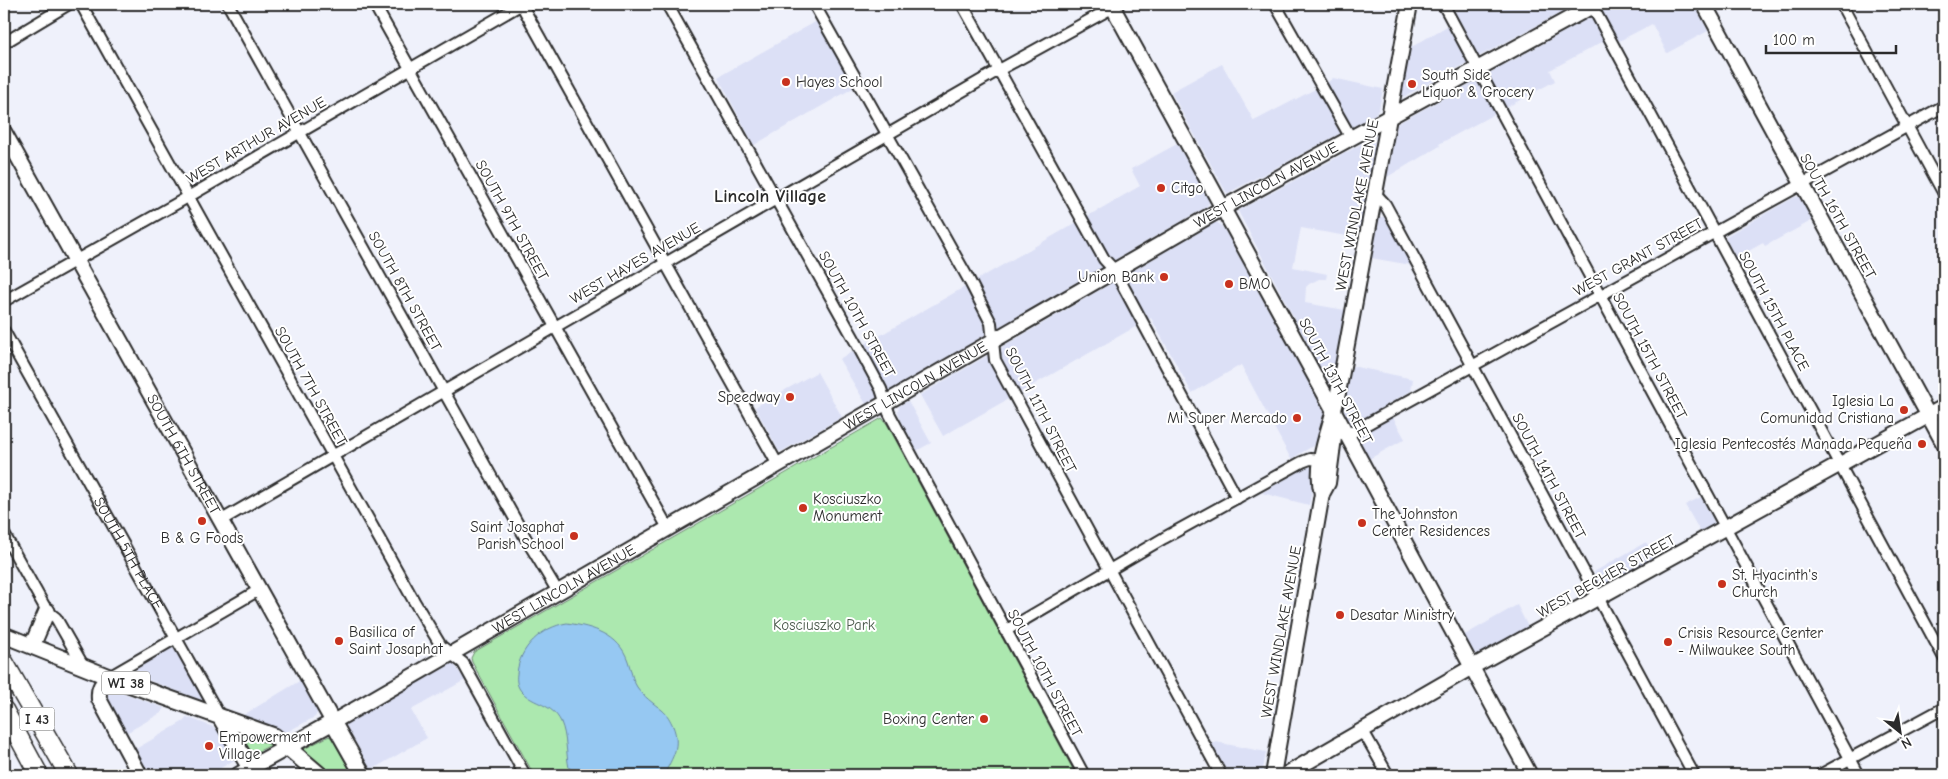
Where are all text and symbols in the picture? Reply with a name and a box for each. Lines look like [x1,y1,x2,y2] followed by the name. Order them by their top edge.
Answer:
[1766,22,1896,54] scale bar
[1773,31,1815,49] text: 100 m
[1422,66,1534,101] place label: South Side Liquor & Grocery
[796,73,883,91] place label: Hayes School
[780,76,792,88] marker: Hayes School
[1406,78,1418,90] marker: South Side Liquor & Grocery
[183,93,329,187] street label: WEST ARTHUR AVENUE
[1332,118,1382,292] street label: WEST WINDLAKE AVENUE
[1190,138,1341,232] street label: WEST LINCOLN AVENUE
[1796,150,1880,282] street label: SOUTH 16TH STREET
[471,157,553,283] street label: SOUTH 9TH STREET
[1171,179,1203,197] place label: Citgo
[1155,182,1167,194] marker: Citgo
[714,186,826,207] district label: Lincoln Village
[1570,214,1706,300] street label: WEST GRANT STREET
[567,218,703,308] street label: WEST HAYES AVENUE
[365,228,446,354] street label: SOUTH 8TH STREET
[815,248,899,380] street label: SOUTH 10TH STREET
[1735,248,1813,374] street label: SOUTH 15TH PLACE
[1078,268,1155,286] place label: Union Bank
[1158,271,1170,283] marker: Union Bank
[1239,275,1270,293] place label: BMO
[1223,278,1235,290] marker: BMO
[1609,290,1691,422] street label: SOUTH 15TH STREET
[1295,315,1377,447] street label: SOUTH 13TH STREET
[271,323,351,449] street label: SOUTH 7TH STREET
[841,337,990,434] street label: WEST LINCOLN AVENUE
[1002,344,1081,476] street label: SOUTH 11TH STREET
[718,388,780,406] place label: Speedway
[143,391,225,518] street label: SOUTH 6TH STREET
[784,391,796,403] marker: Speedway
[1760,392,1894,427] place label: Iglesia La Comunidad Cristiana
[1898,404,1910,416] marker: Iglesia La Comunidad Cristiana
[1167,409,1287,427] place label: Mi Super Mercado
[1508,410,1590,542] street label: SOUTH 14TH STREET
[1291,412,1303,424] marker: Mi Super Mercado
[1675,435,1912,453] place label: Iglesia Pentecostés Manada Pequeña
[1916,438,1928,450] marker: Iglesia Pentecostés Manada Pequeña
[813,490,883,525] place label: Kosciuszko Monument
[90,494,167,613] street label: SOUTH 5TH PLACE
[797,502,809,514] marker: Kosciuszko Monument
[1372,505,1490,540] place label: The Johnston Center Residences
[196,515,208,527] marker: B & G Foods
[1356,517,1368,529] marker: The Johnston Center Residences
[470,518,565,553] place label: Saint Josaphat Parish School
[161,529,243,547] place label: B & G Foods
[568,530,580,542] marker: Saint Josaphat Parish School
[1534,530,1678,622] street label: WEST BECHER STREET
[489,540,638,637] street label: WEST LINCOLN AVENUE
[1257,545,1305,719] street label: WEST WINDLAKE AVENUE
[1732,566,1817,601] place label: St. Hyacinth's Church
[1716,578,1728,590] marker: St. Hyacinth's Church
[1004,606,1086,740] street label: SOUTH 10TH STREET
[1350,606,1455,624] place label: Desatar Ministry
[1334,609,1346,621] marker: Desatar Ministry
[773,616,876,634] park label: Kosciuszko Park
[349,623,443,658] place label: Basilica of Saint Josaphat
[1678,624,1823,659] place label: Crisis Resource Center - Milwaukee South
[333,635,345,647] marker: Basilica of Saint Josaphat
[1662,636,1674,648] marker: Crisis Resource Center - Milwaukee South
[102,671,150,694] road number: WI 38
[1876,706,1926,756] north arrow
[20,708,54,731] road number: I 43
[883,710,974,728] place label: Boxing Center
[978,713,990,725] marker: Boxing Center
[219,728,312,763] place label: Empowerment Village
[1898,733,1914,752] text: N
[203,740,215,752] marker: Empowerment Village

